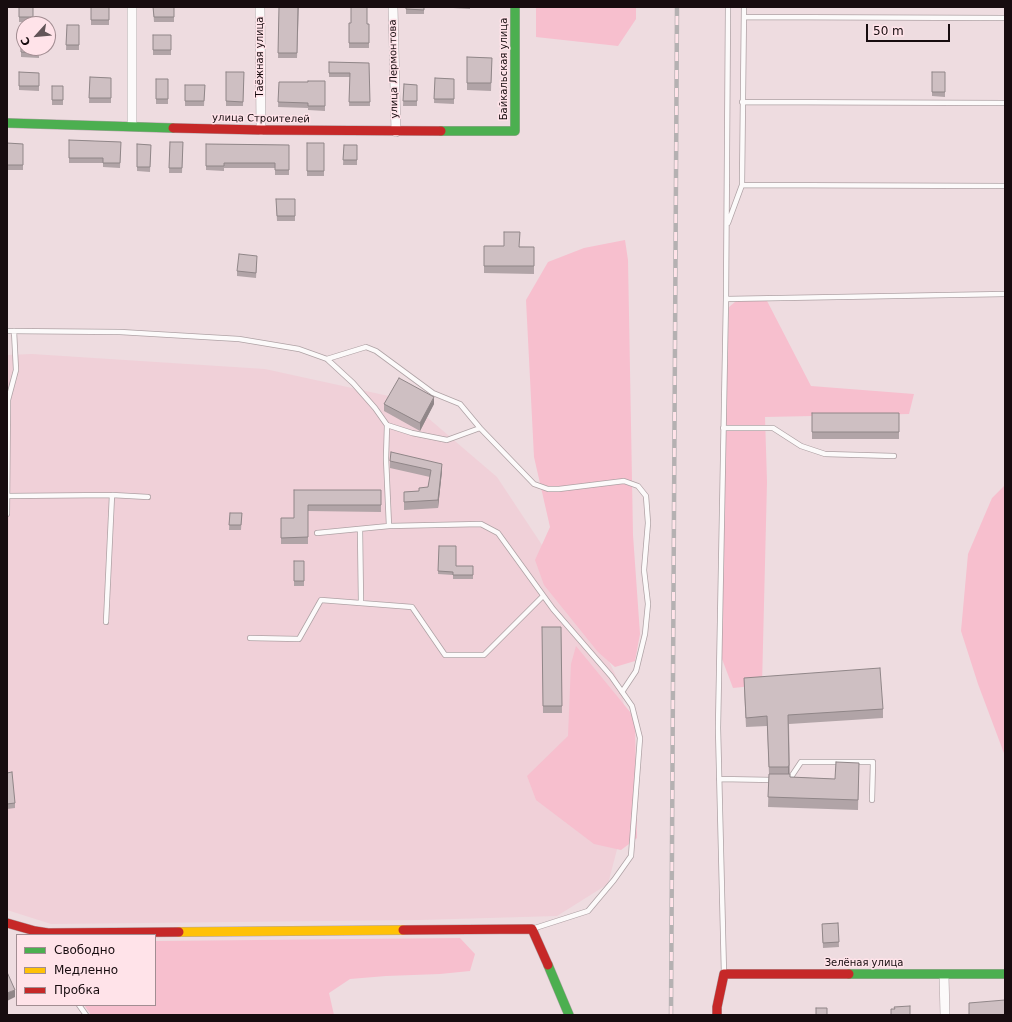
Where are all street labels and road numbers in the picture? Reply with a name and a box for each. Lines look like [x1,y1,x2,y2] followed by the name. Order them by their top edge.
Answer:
[254,16,266,98] street label: Таёжная улица
[498,18,510,120] street label: Байкальская улица
[387,19,401,119] street label: улица Лермонтова
[212,112,310,126] street label: улица Строителей
[825,957,903,969] street label: Зелёная улица

